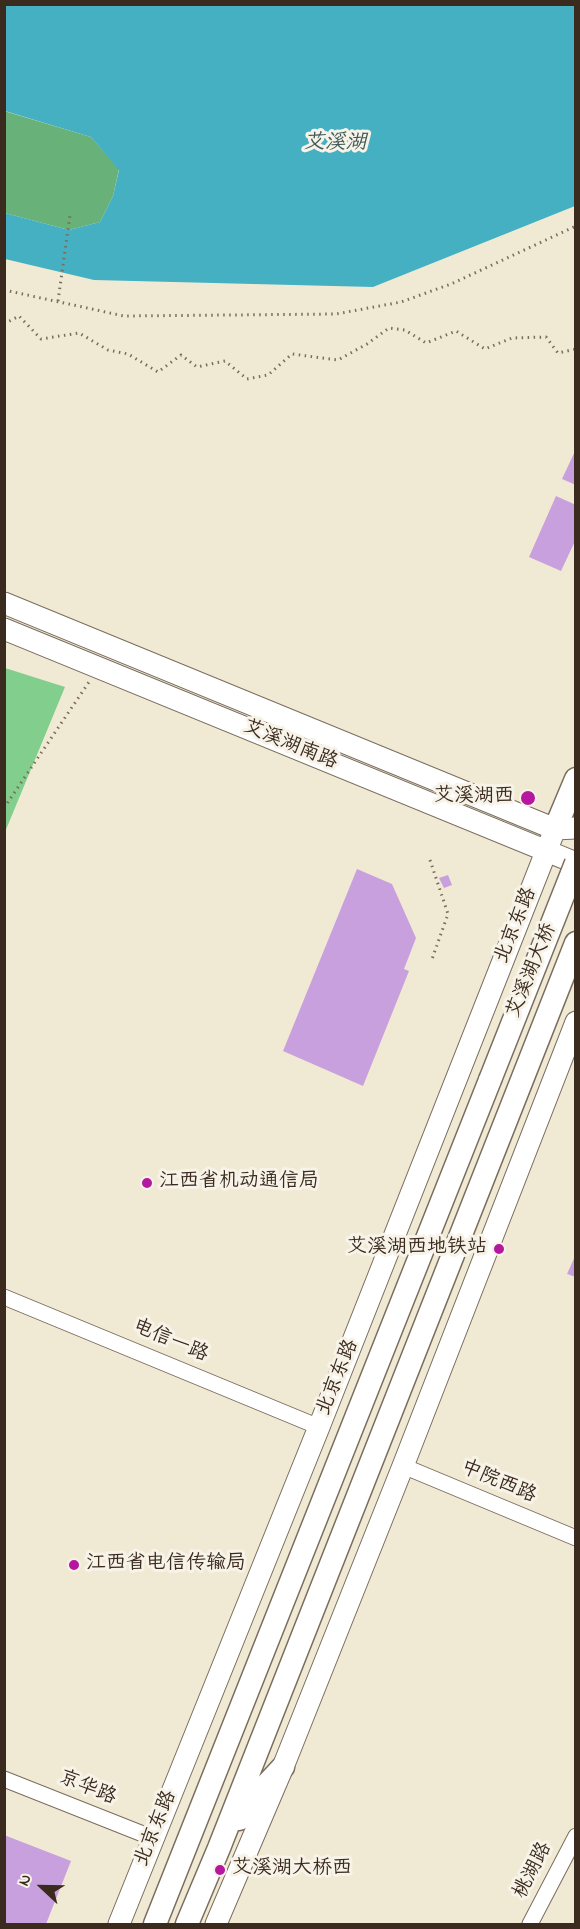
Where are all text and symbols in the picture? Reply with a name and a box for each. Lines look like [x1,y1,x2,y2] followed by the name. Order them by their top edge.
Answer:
[304,132,366,158] water label: 艾溪湖
[239,716,341,776] street label: 艾溪湖南路
[434,786,514,810] place label: 艾溪湖西
[519,789,537,807] marker: 艾溪湖西
[491,884,543,968] street label: 北京东路
[503,920,563,1022] street label: 艾溪湖大桥
[159,1171,319,1195] place label: 江西省机动通信局
[140,1176,154,1190] marker: 江西省机动通信局
[347,1237,487,1261] place label: 艾溪湖西地铁站
[492,1242,506,1256] marker: 艾溪湖西地铁站
[128,1315,212,1369] street label: 电信一路
[313,1336,365,1420] street label: 北京东路
[456,1456,540,1510] street label: 中院西路
[86,1553,246,1577] place label: 江西省电信传输局
[67,1558,81,1572] marker: 江西省电信传输局
[55,1767,119,1811] street label: 京华路
[131,1787,183,1871] street label: 北京东路
[510,1839,558,1903] street label: 桃湖路
[12,1857,72,1917] north arrow
[232,1858,352,1882] place label: 艾溪湖大桥西
[213,1863,227,1877] marker: 艾溪湖大桥西
[12,1871,38,1890] text: N

